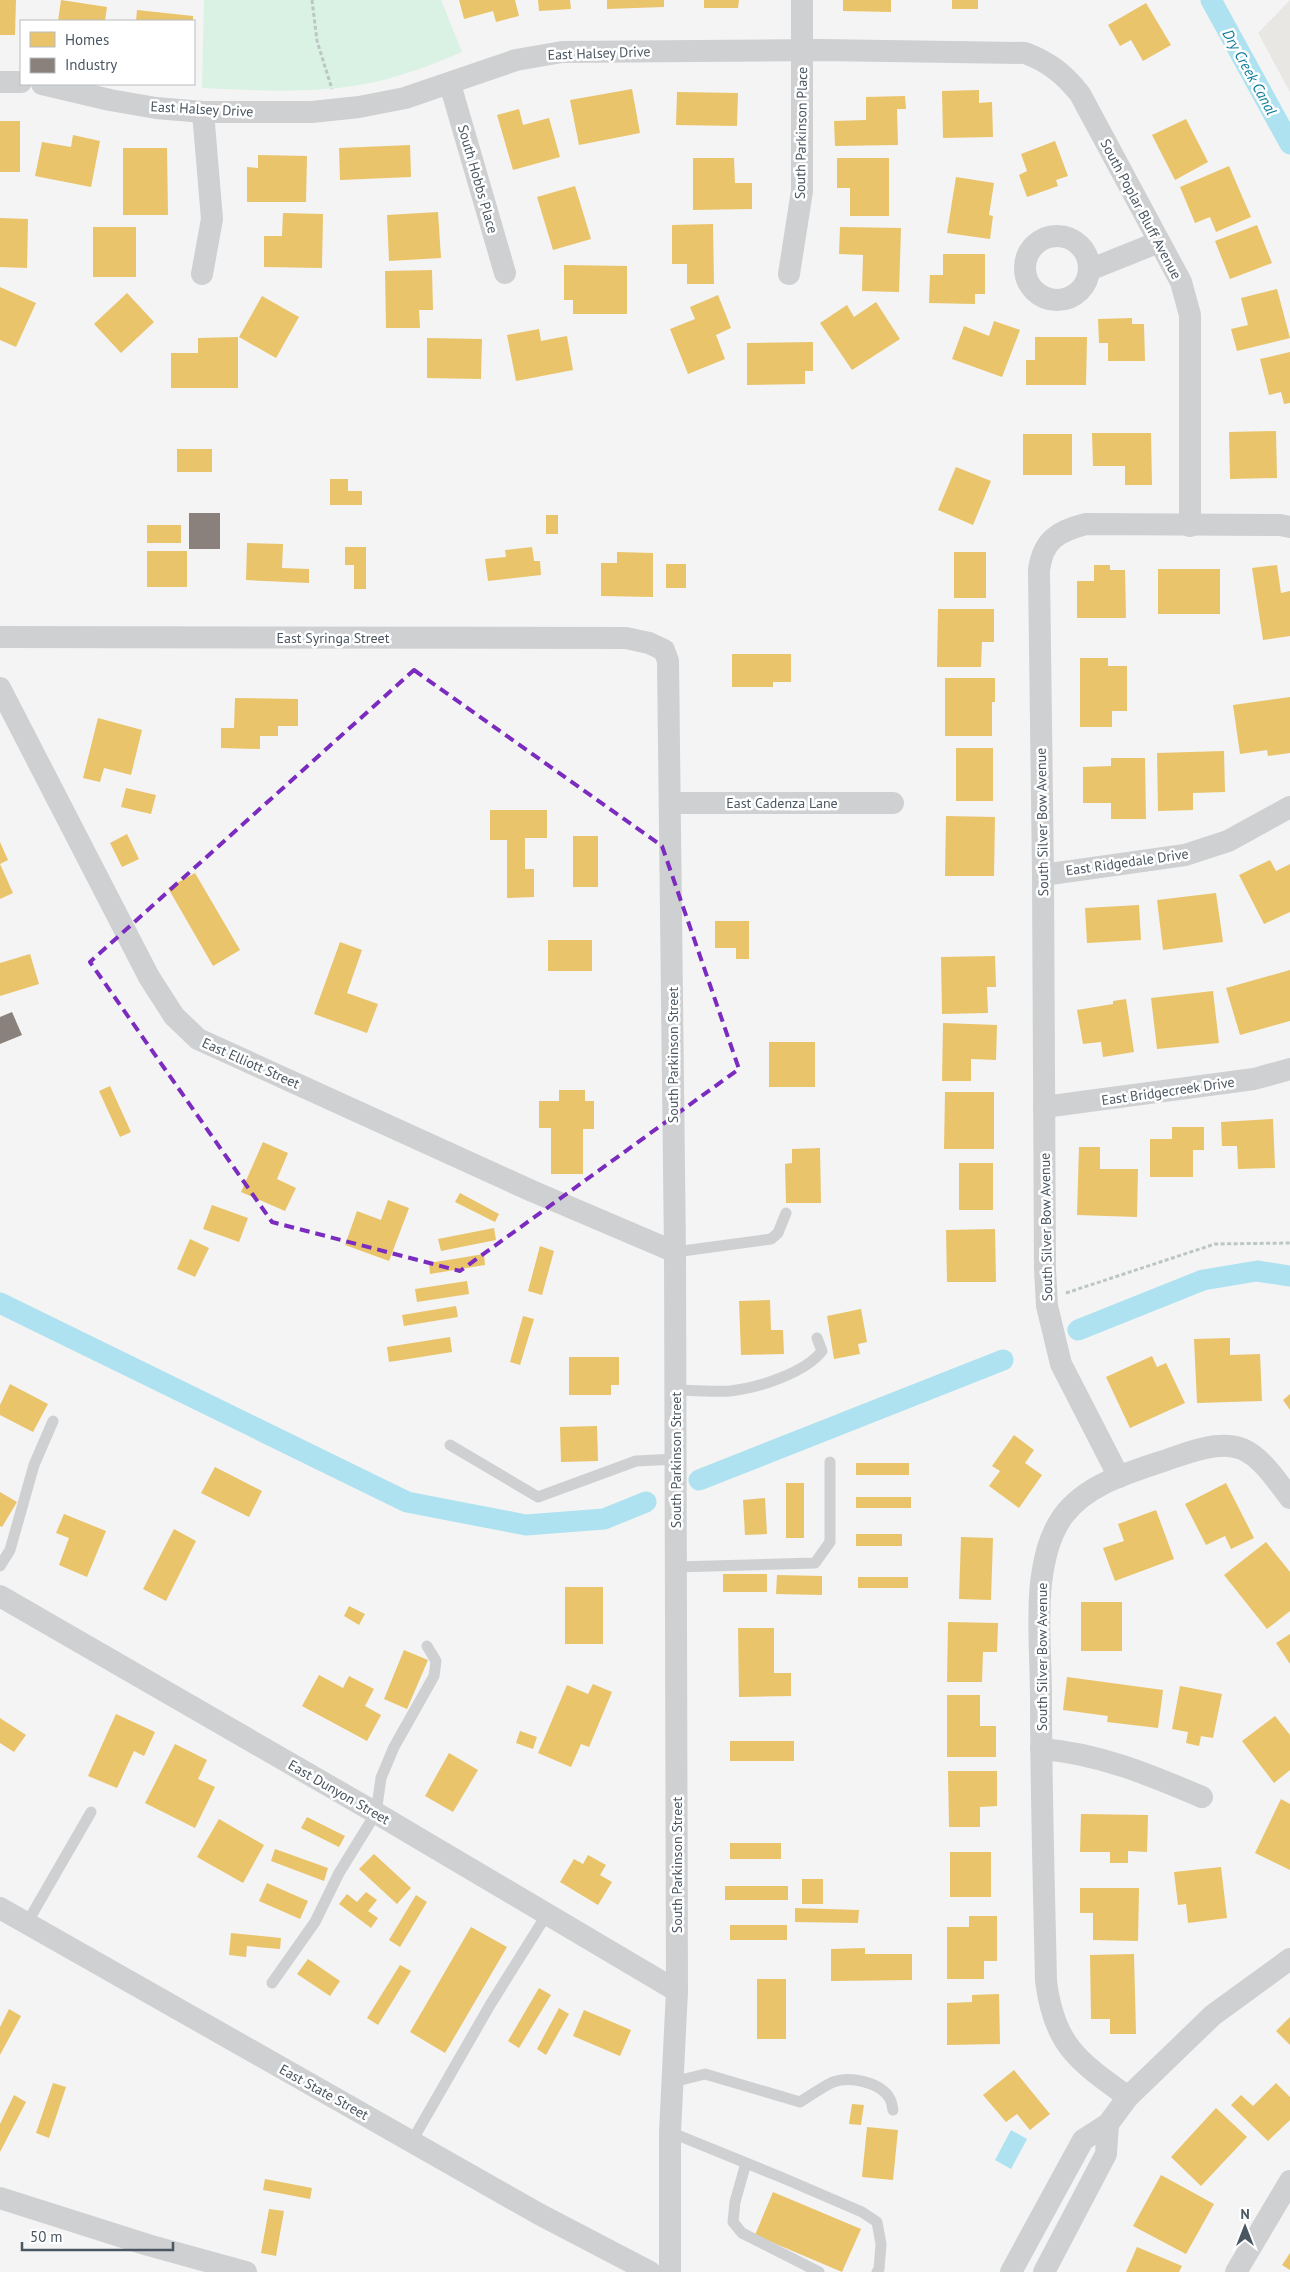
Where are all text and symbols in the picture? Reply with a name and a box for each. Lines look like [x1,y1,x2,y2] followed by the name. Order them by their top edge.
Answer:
[20,20,195,85] legend
[1219,26,1281,118] water label: Dry Creek Canal
[65,30,109,49] text: Homes
[547,42,651,64] street label: East Halsey Drive
[65,55,117,74] text: Industry
[791,67,811,199] street label: South Parkinson Place
[150,97,254,121] street label: East Halsey Drive
[454,123,502,235] street label: South Hobbs Place
[1096,136,1186,282] street label: South Poplar Bluff Avenue
[277,629,390,647] street label: East Syringa Street
[1032,748,1052,896] street label: South Silver Bow Avenue
[726,794,838,812] street label: East Cadenza Lane
[1064,844,1190,880] street label: East Ridgedale Drive
[664,987,682,1123] street label: South Parkinson Street
[199,1033,303,1093] street label: East Elliott Street
[1100,1073,1236,1109] street label: East Bridgecreek Drive
[1036,1153,1056,1301] street label: South Silver Bow Avenue
[667,1392,685,1528] street label: South Parkinson Street
[1033,1583,1051,1731] street label: South Silver Bow Avenue
[285,1756,393,1828] street label: East Dunyon Street
[668,1797,686,1933] street label: South Parkinson Street
[276,2060,372,2124] street label: East State Street
[1220,2202,1270,2252] north arrow
[1240,2205,1250,2223] text: N
[22,2220,174,2252] scale bar
[30,2227,63,2246] text: 50 m

